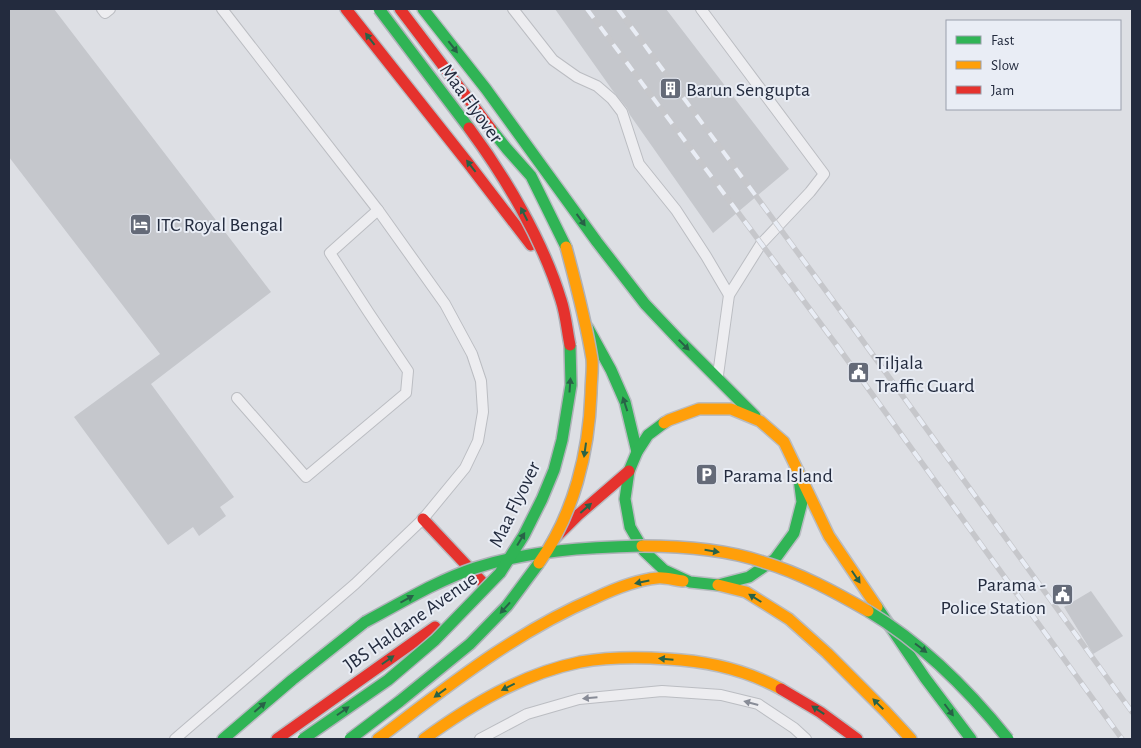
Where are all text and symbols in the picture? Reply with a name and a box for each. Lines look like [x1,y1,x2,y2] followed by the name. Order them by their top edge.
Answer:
[946,20,1121,110] legend
[364,33,375,46] one-way arrow
[991,33,1015,48] text: Fast
[448,40,459,53] one-way arrow
[991,58,1019,73] text: Slow
[436,60,507,147] street label: Maa Flyover
[658,77,682,101] building icon: Barun Sengupta
[686,80,810,100] place label: Barun Sengupta
[991,83,1014,98] text: Jam
[465,160,476,173] one-way arrow
[520,207,528,221] one-way arrow
[128,212,152,236] hotel icon: ITC Royal Bengal
[576,213,586,227] one-way arrow
[156,215,283,235] place label: ITC Royal Bengal
[678,339,690,351] one-way arrow
[875,353,975,396] place label: Tiljala Traffic Guard
[847,361,871,385] public building icon: Tiljala Traffic Guard
[566,377,574,393] one-way arrow
[621,397,629,412] one-way arrow
[581,442,589,458] one-way arrow
[486,458,544,550] street label: Maa Flyover
[695,463,719,487] parking icon: Parama Island
[723,466,833,486] place label: Parama Island
[580,502,592,514] one-way arrow
[517,532,526,545] one-way arrow
[705,547,721,555] one-way arrow
[340,568,481,675] street label: JBS Haldane Avenue
[851,570,861,584] one-way arrow
[940,575,1046,618] place label: Parama - Police Station
[634,578,649,586] one-way arrow
[1050,583,1074,607] public building icon: Parama - Police Station
[401,594,414,603] one-way arrow
[748,594,762,603] one-way arrow
[499,602,511,614] one-way arrow
[914,643,927,654] one-way arrow
[658,654,674,662] one-way arrow
[381,655,395,665] one-way arrow
[501,683,515,691] one-way arrow
[434,688,447,699] one-way arrow
[582,694,598,702] one-way arrow
[744,698,759,706] one-way arrow
[872,698,884,710] one-way arrow
[253,702,266,713] one-way arrow
[944,703,954,717] one-way arrow
[811,705,824,715] one-way arrow
[336,706,350,716] one-way arrow

